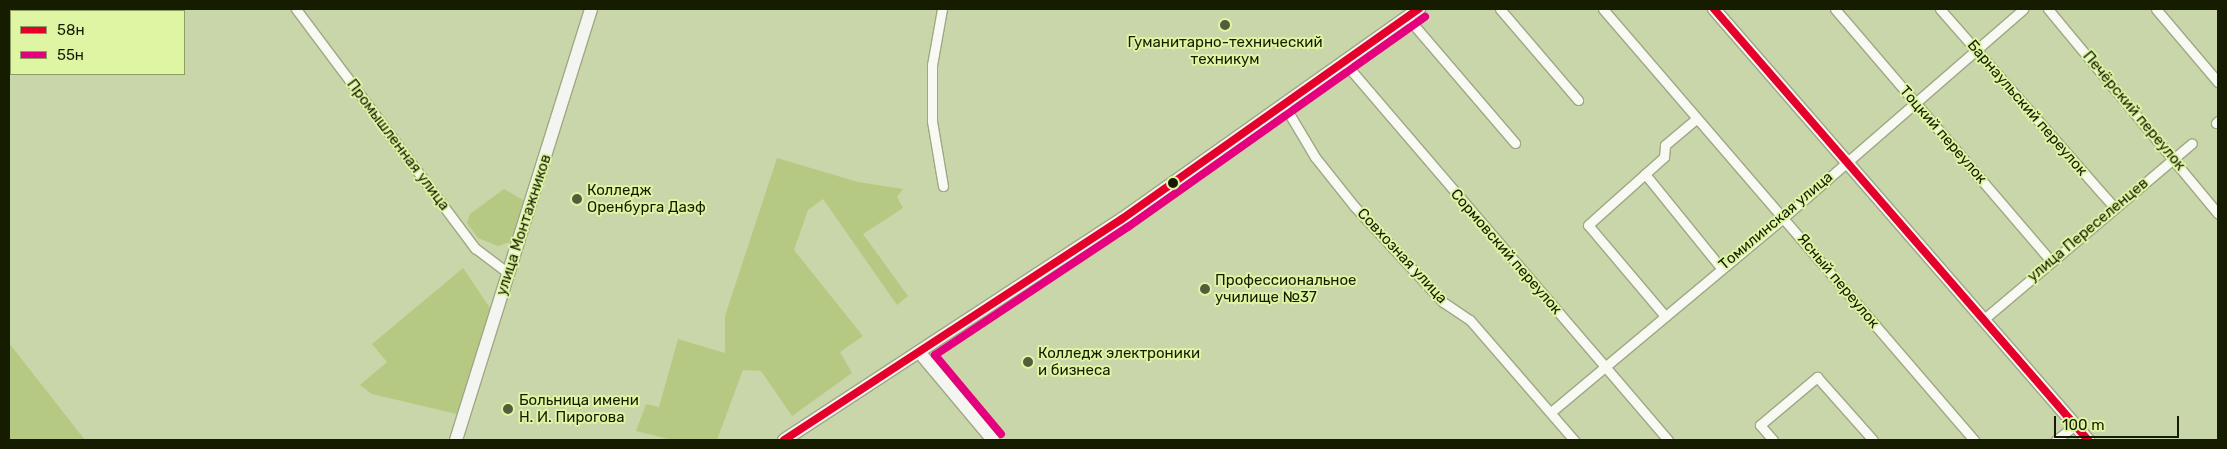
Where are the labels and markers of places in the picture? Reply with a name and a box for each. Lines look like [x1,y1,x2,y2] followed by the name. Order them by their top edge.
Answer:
[1219,19,1231,31] marker: Гуманитарно-технический техникум
[1127,33,1323,68] place label: Гуманитарно-технический техникум
[1168,178,1178,188] unlabelled marker
[587,181,706,216] place label: Колледж Оренбурга Даэф
[571,193,583,205] marker: Колледж Оренбурга Даэф
[1215,271,1356,306] place label: Профессиональное училище №37
[1199,283,1211,295] marker: Профессиональное училище №37
[1038,344,1200,379] place label: Колледж электроники и бизнеса
[1022,356,1034,368] marker: Колледж электроники и бизнеса
[519,391,639,426] place label: Больница имени Н. И. Пирогова
[501,402,515,416] marker: Больница имени Н. И. Пирогова

